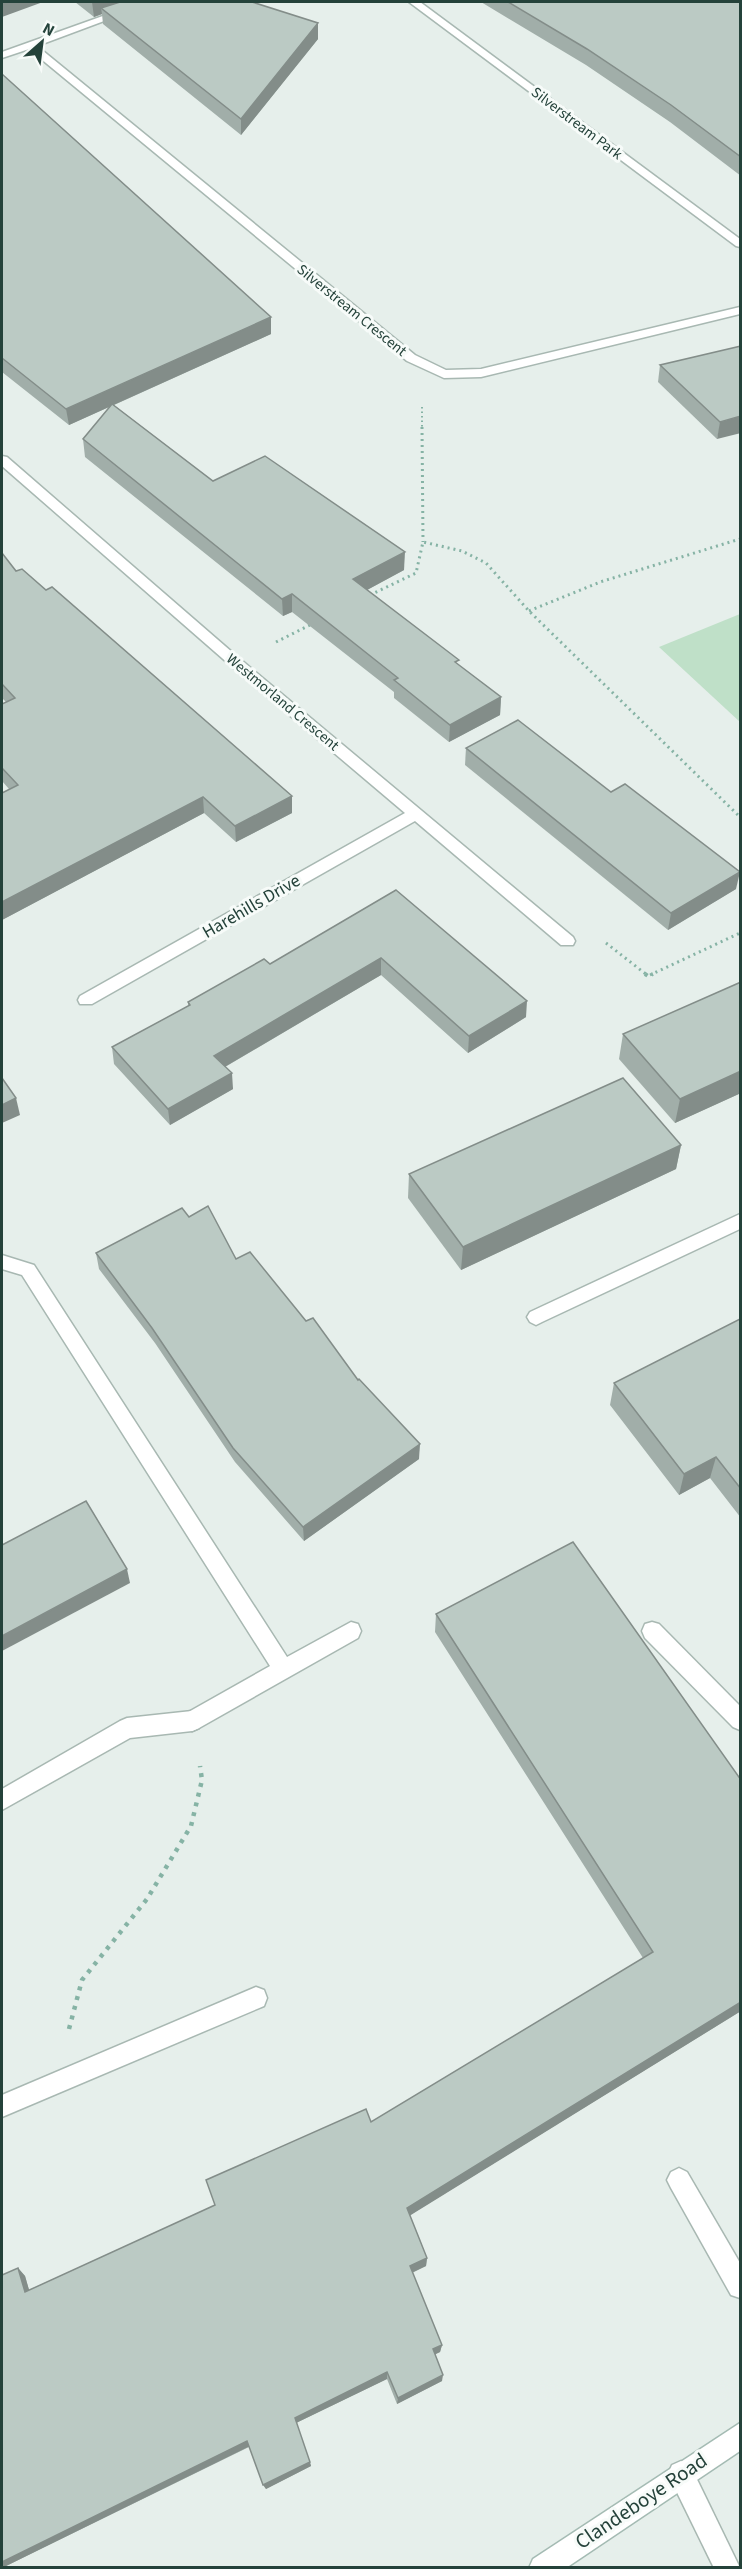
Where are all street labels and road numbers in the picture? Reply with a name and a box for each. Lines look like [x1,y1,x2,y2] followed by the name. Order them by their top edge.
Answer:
[527,82,627,165] street label: Silverstream Park
[292,259,411,361] street label: Silverstream Crescent
[222,649,344,756] street label: Westmorland Crescent
[198,868,305,945] street label: Harehills Drive
[569,2446,713,2556] street label: Clandeboye Road

